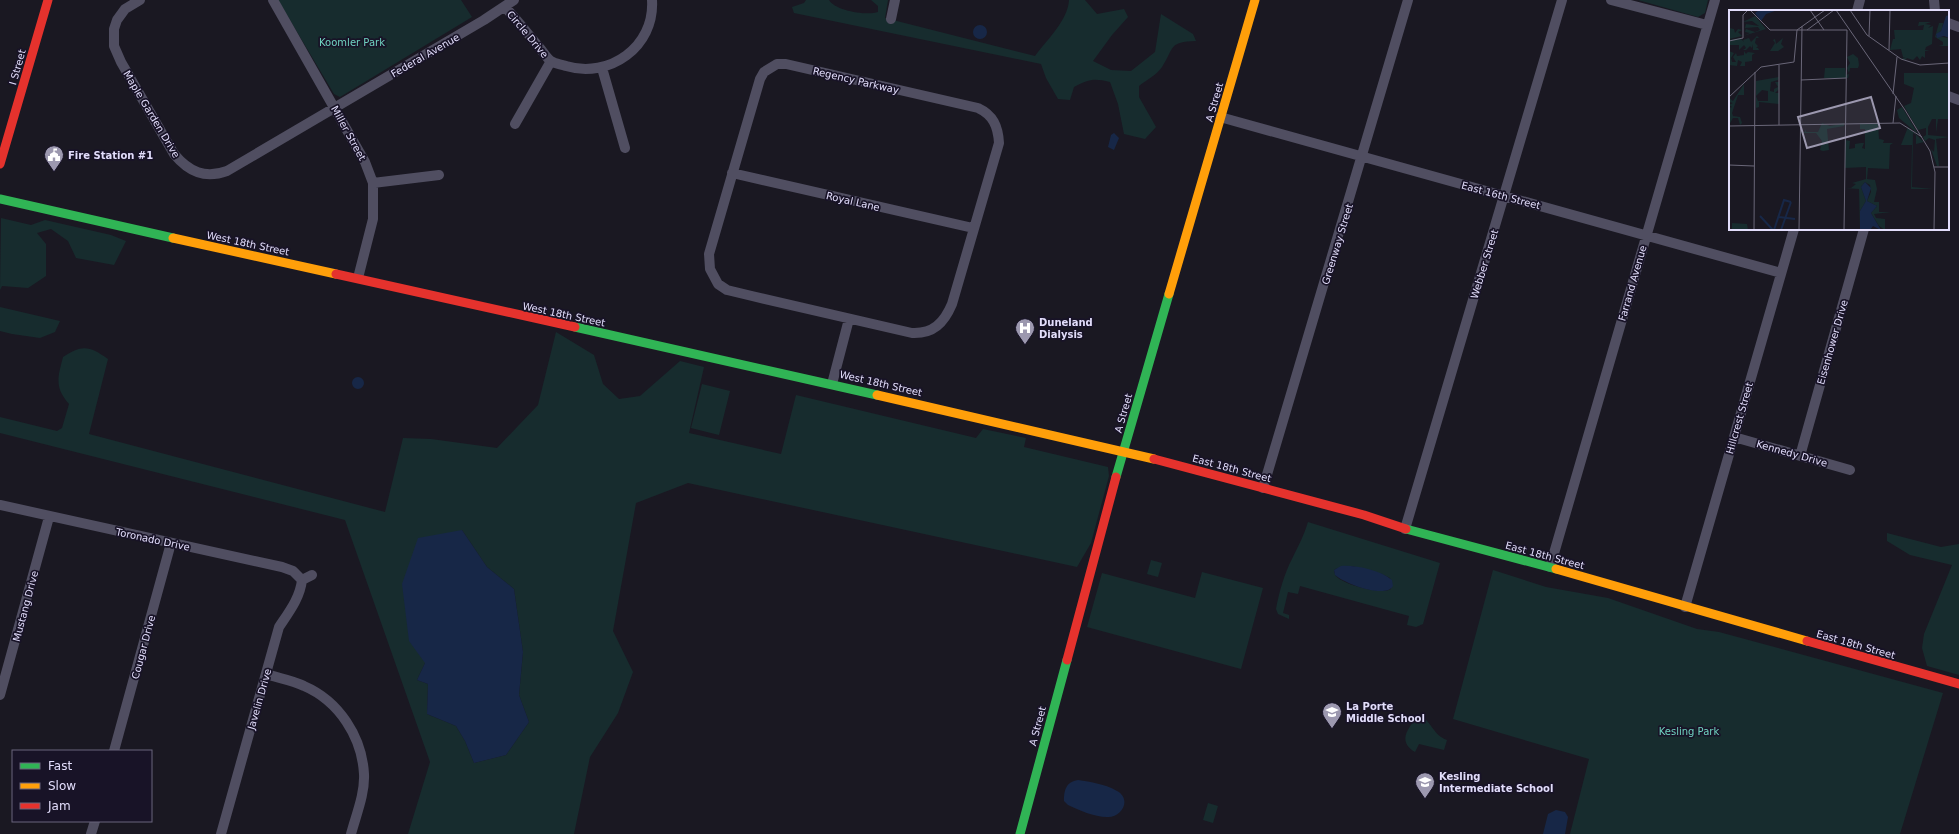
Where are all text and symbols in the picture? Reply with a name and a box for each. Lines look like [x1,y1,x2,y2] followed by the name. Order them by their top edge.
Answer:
[505,9,550,60] street label: Circle Drive
[1729,10,1949,230] inset map
[389,31,461,80] street label: Federal Avenue
[319,37,385,48] park label: Koomler Park
[7,48,28,86] street label: I Street
[812,65,900,96] street label: Regency Parkway
[121,69,182,160] street label: Maple Garden Drive
[1204,81,1225,123] street label: A Street
[329,104,368,163] street label: Miller Street
[43,144,65,172] public building icon: Fire Station #1
[68,150,153,161] place label: Fire Station #1
[1460,180,1542,211] street label: East 16th Street
[825,190,881,213] street label: Royal Lane
[1320,202,1355,286] street label: Greenway Street
[1469,228,1500,300] street label: Webber Street
[206,229,290,258] street label: West 18th Street
[1616,244,1649,322] street label: Farrand Avenue
[1815,299,1850,386] street label: Eisenhower Drive
[522,300,606,329] street label: West 18th Street
[1014,317,1036,345] hospital icon: Duneland Dialysis
[1039,317,1093,340] place label: Duneland Dialysis
[839,369,923,398] street label: West 18th Street
[1724,381,1755,455] street label: Hillcrest Street
[1113,392,1134,434] street label: A Street
[1755,438,1829,469] street label: Kennedy Drive
[1191,453,1273,484] street label: East 18th Street
[114,526,191,553] street label: Toronado Drive
[1504,540,1586,571] street label: East 18th Street
[11,570,40,643] street label: Mustang Drive
[130,614,157,680] street label: Cougar Drive
[1815,628,1897,661] street label: East 18th Street
[245,667,273,732] street label: Javelin Drive
[1321,701,1343,729] school or university icon: La Porte Middle School
[1346,701,1425,724] place label: La Porte Middle School
[1027,705,1048,747] street label: A Street
[1659,726,1719,737] park label: Kesling Park
[12,750,152,822] legend
[48,759,72,773] text: Fast
[1414,771,1436,799] school or university icon: Kesling Intermediate School
[1439,771,1553,794] place label: Kesling Intermediate School
[48,779,76,793] text: Slow
[47,799,71,813] text: Jam

